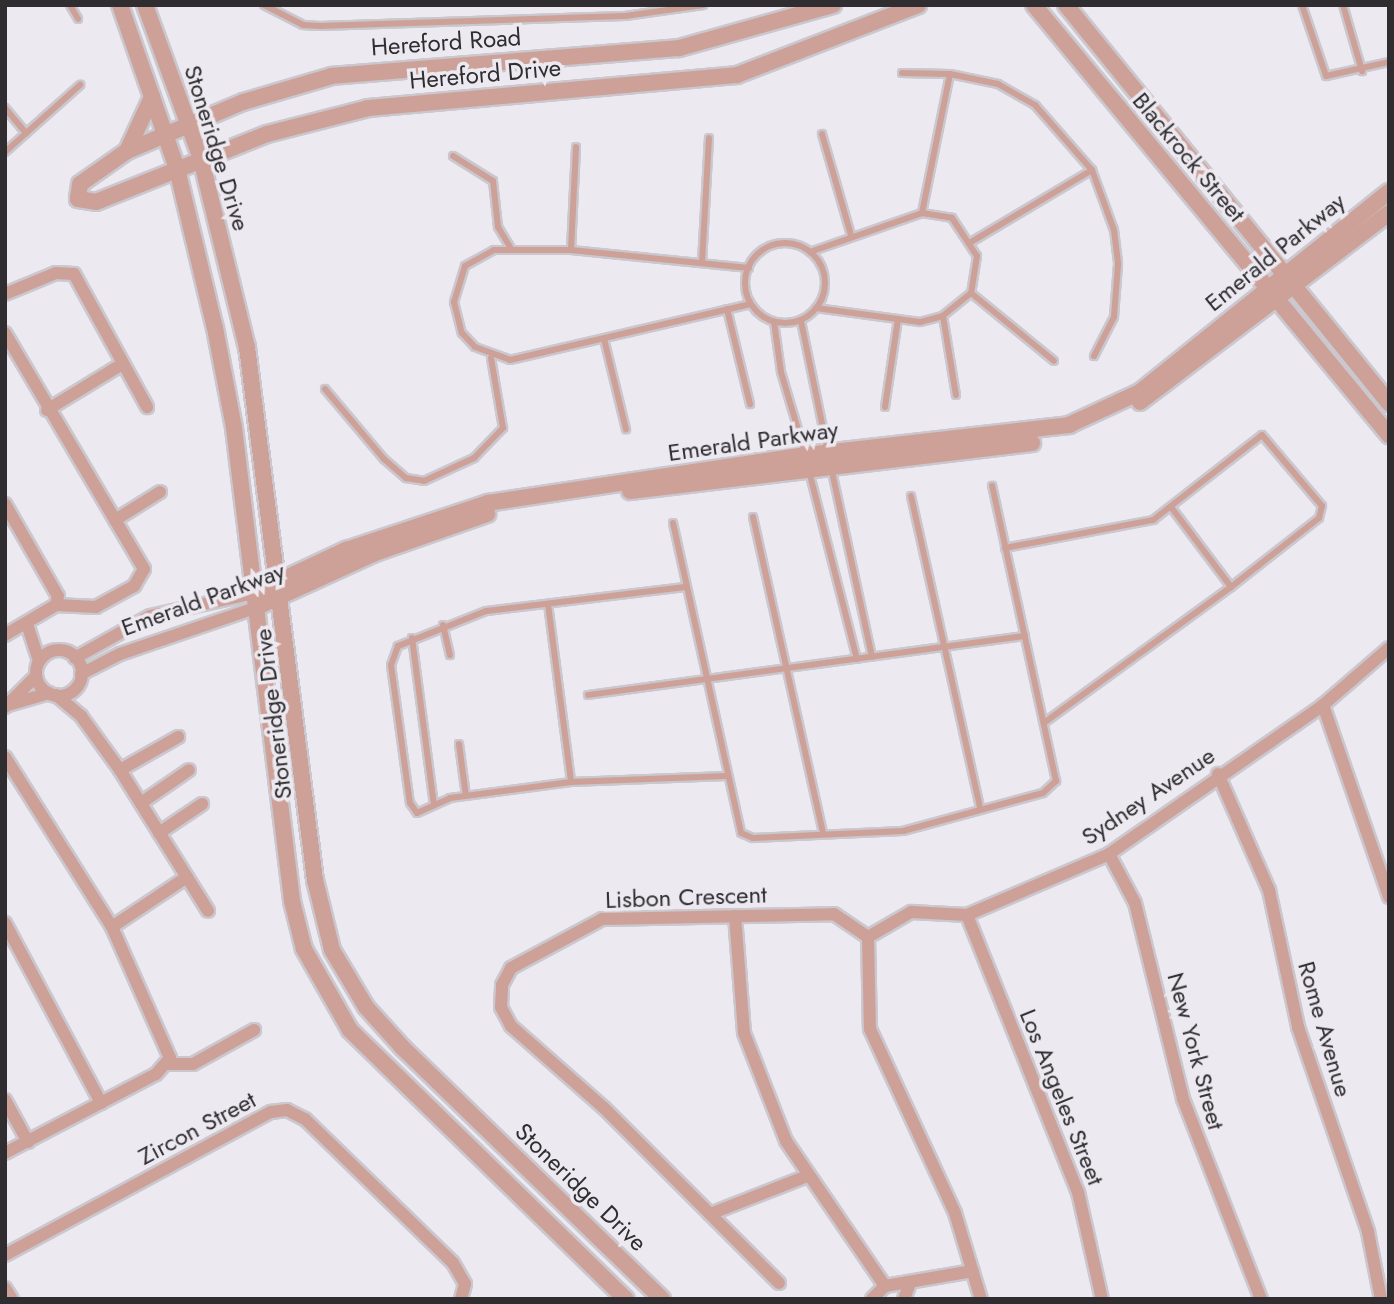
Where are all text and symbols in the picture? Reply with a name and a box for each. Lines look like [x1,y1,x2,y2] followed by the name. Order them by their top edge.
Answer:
[370,22,522,62] street label: Hereford Road
[408,53,562,95] street label: Hereford Drive
[178,62,256,234] street label: Stoneridge Drive
[1127,86,1251,228] street label: Blackrock Street
[1199,187,1351,317] street label: Emerald Parkway
[666,415,840,467] street label: Emerald Parkway
[117,556,289,642] street label: Emerald Parkway
[248,627,298,801] street label: Stoneridge Drive
[1076,741,1220,851] street label: Sydney Avenue
[605,880,767,914] street label: Lisbon Crescent
[1292,958,1358,1100] street label: Rome Avenue
[1161,969,1231,1133] street label: New York Street
[1014,1005,1110,1189] street label: Los Angeles Street
[133,1085,261,1171] street label: Zircon Street
[509,1117,653,1257] street label: Stoneridge Drive

